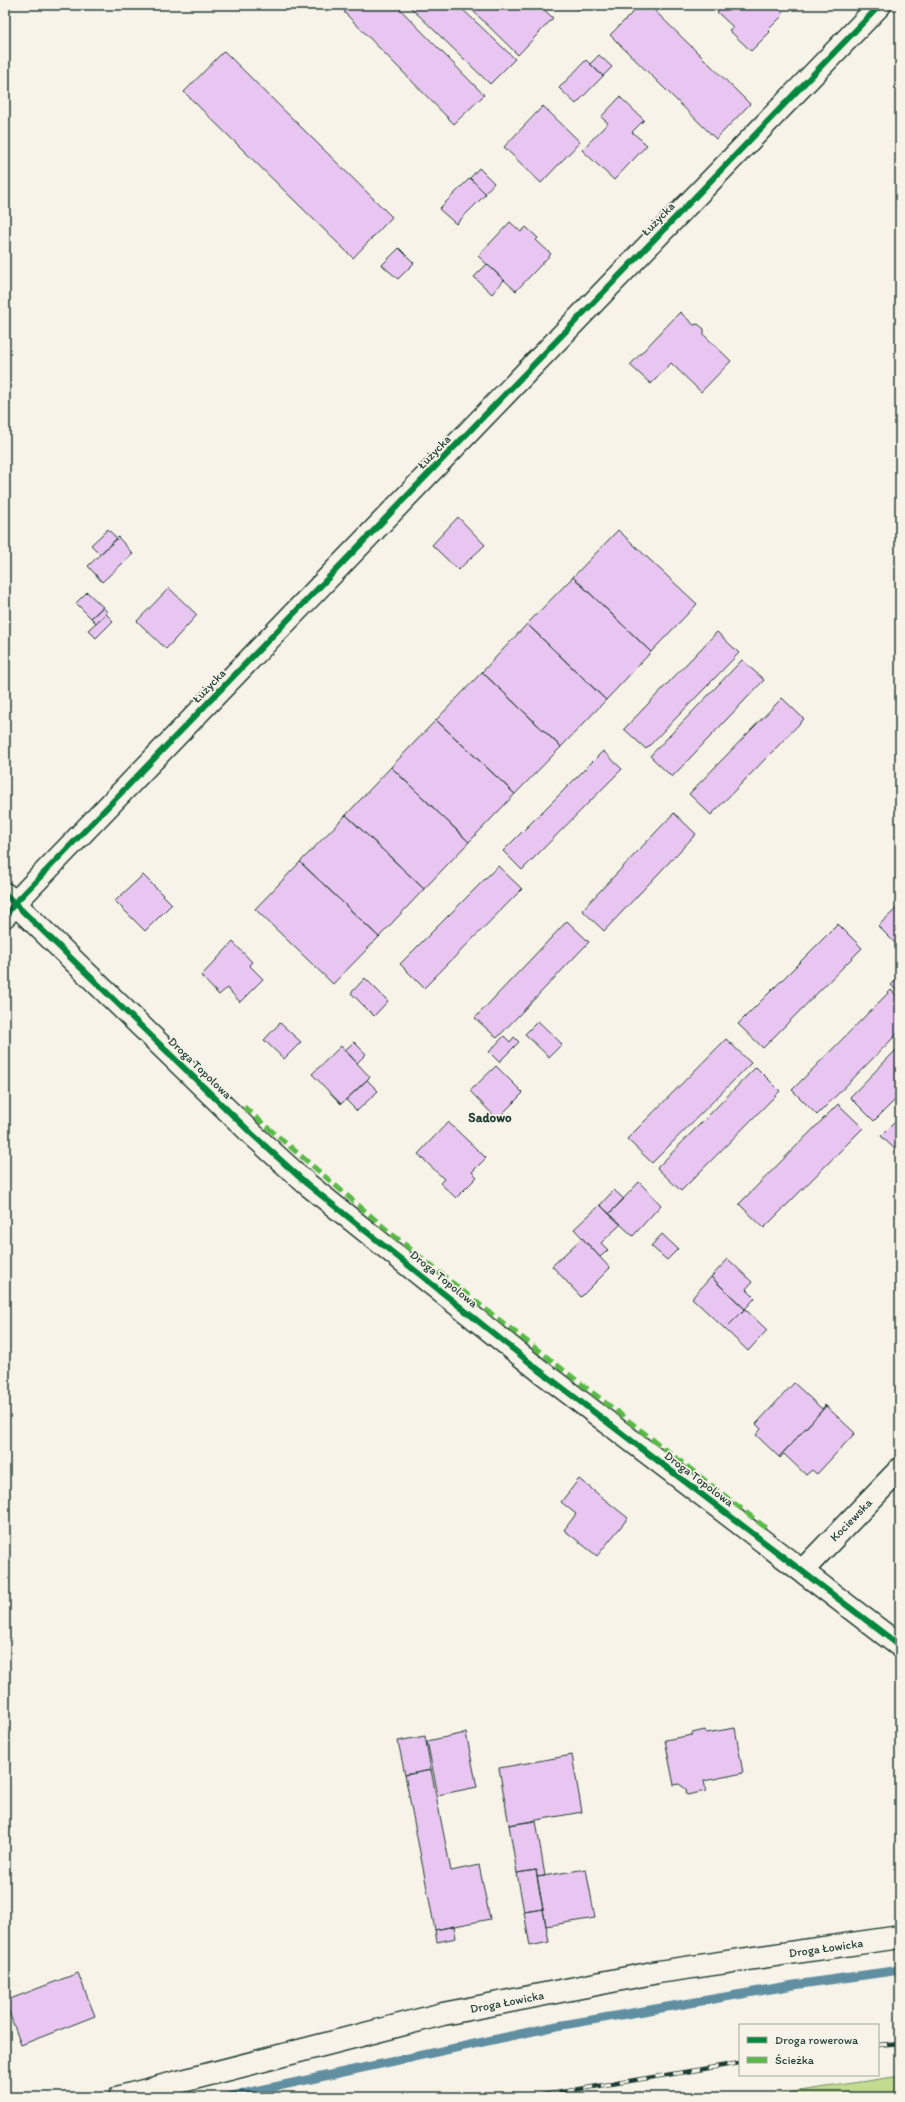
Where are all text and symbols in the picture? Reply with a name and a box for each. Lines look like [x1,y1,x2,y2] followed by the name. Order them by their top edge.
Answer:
[639,199,678,239] street label: Łużycka
[415,432,454,472] street label: Łużycka
[190,666,229,706] street label: Łużycka
[165,1034,235,1102] street label: Droga Topolowa
[468,1110,512,1125] district label: Sadowo
[407,1248,481,1311] street label: Droga Topolowa
[662,1449,737,1510] street label: Droga Topolowa
[827,1495,875,1544] street label: Kociewska
[788,1936,864,1960] street label: Droga Łowicka
[469,1988,545,2016] street label: Droga Łowicka
[739,2024,879,2076] legend
[775,2033,859,2047] text: Droga rowerowa
[775,2053,815,2067] text: Ścieżka

